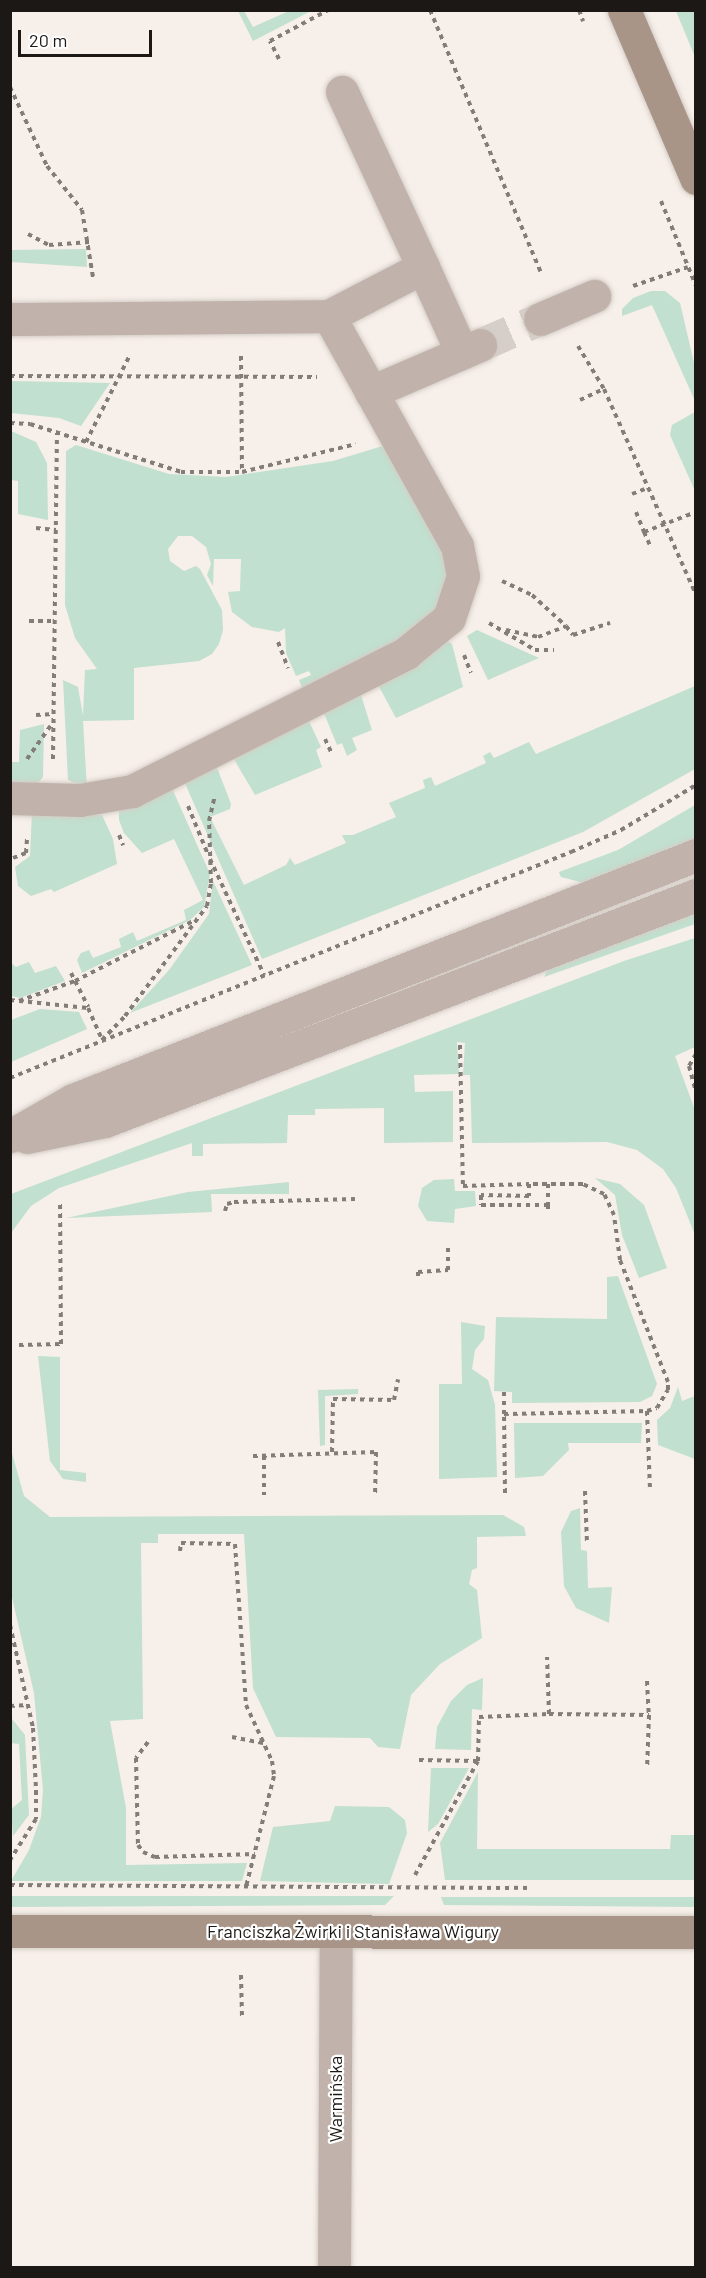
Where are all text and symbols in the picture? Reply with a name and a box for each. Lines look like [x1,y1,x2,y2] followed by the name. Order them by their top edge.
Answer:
[21,18,154,56] scale bar
[29,29,67,51] text: 20 m
[207,1920,499,1942] street label: Franciszka Żwirki i Stanisława Wigury
[324,2056,346,2142] street label: Warmińska

